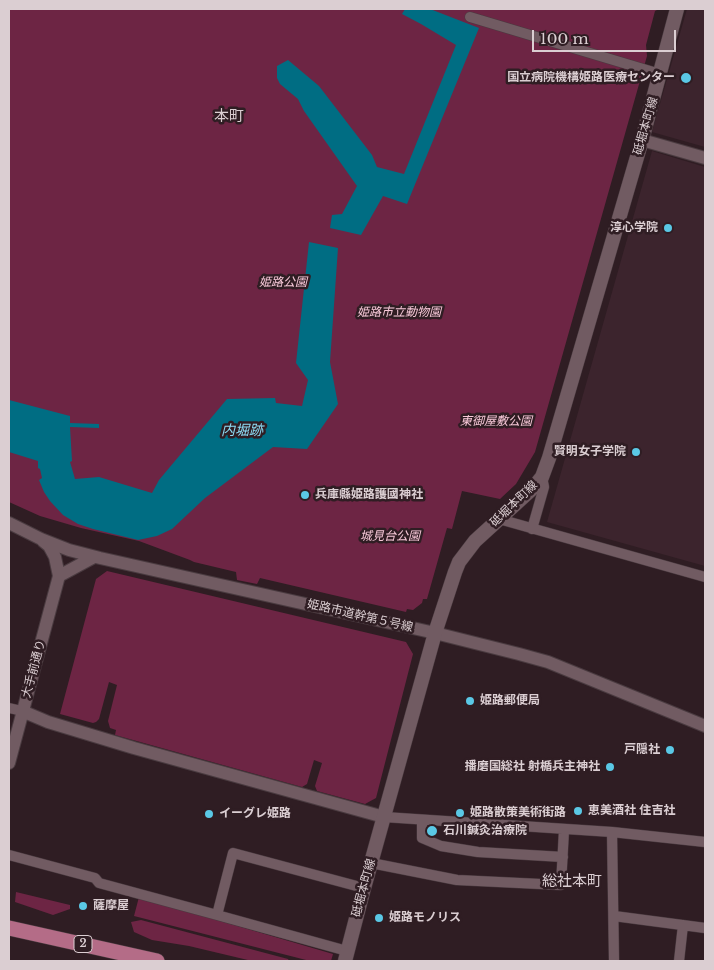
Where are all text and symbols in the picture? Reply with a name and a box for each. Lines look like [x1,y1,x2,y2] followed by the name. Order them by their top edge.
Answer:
[534,20,678,52] scale bar
[540,29,589,48] text: 100 m
[507,71,675,85] place label: 国立病院機構姫路医療センター
[679,71,693,85] marker: 国立病院機構姫路医療センター
[631,95,661,157] street label: 砥堀本町線
[214,108,244,126] district label: 本町
[610,221,658,235] place label: 淳心学院
[662,222,674,234] marker: 淳心学院
[259,276,307,290] park label: 姫路公園
[357,306,441,320] park label: 姫路市立動物園
[460,415,532,429] park label: 東御屋敷公園
[221,423,263,439] water label: 内堀跡
[554,445,626,459] place label: 賢明女子学院
[630,446,642,458] marker: 賢明女子学院
[487,478,541,530] street label: 砥堀本町線
[315,488,423,502] place label: 兵庫縣姫路護國神社
[299,489,311,501] marker: 兵庫縣姫路護國神社
[360,530,420,544] park label: 城見台公園
[306,597,414,635] street label: 姫路市道幹第５号線
[19,638,49,700] street label: 大手前通り
[480,694,540,708] place label: 姫路郵便局
[464,695,476,707] marker: 姫路郵便局
[624,743,660,757] place label: 戸隠社
[664,744,676,756] marker: 戸隠社
[465,760,600,774] place label: 播磨国総社 射楯兵主神社
[604,761,616,773] marker: 播磨国総社 射楯兵主神社
[588,804,675,818] place label: 恵美酒社 住吉社
[572,805,584,817] marker: 恵美酒社 住吉社
[470,806,566,820] place label: 姫路散策美術街路
[219,807,291,821] place label: イーグレ姫路
[454,807,466,819] marker: 姫路散策美術街路
[203,808,215,820] marker: イーグレ姫路
[425,824,439,838] marker: 石川鍼灸治療院
[443,824,527,838] place label: 石川鍼灸治療院
[349,857,379,919] street label: 砥堀本町線
[542,873,602,891] district label: 総社本町
[93,899,129,913] place label: 薩摩屋
[77,900,89,912] marker: 薩摩屋
[389,911,461,925] place label: 姫路モノリス
[373,912,385,924] marker: 姫路モノリス
[74,936,92,952] road number: 2

